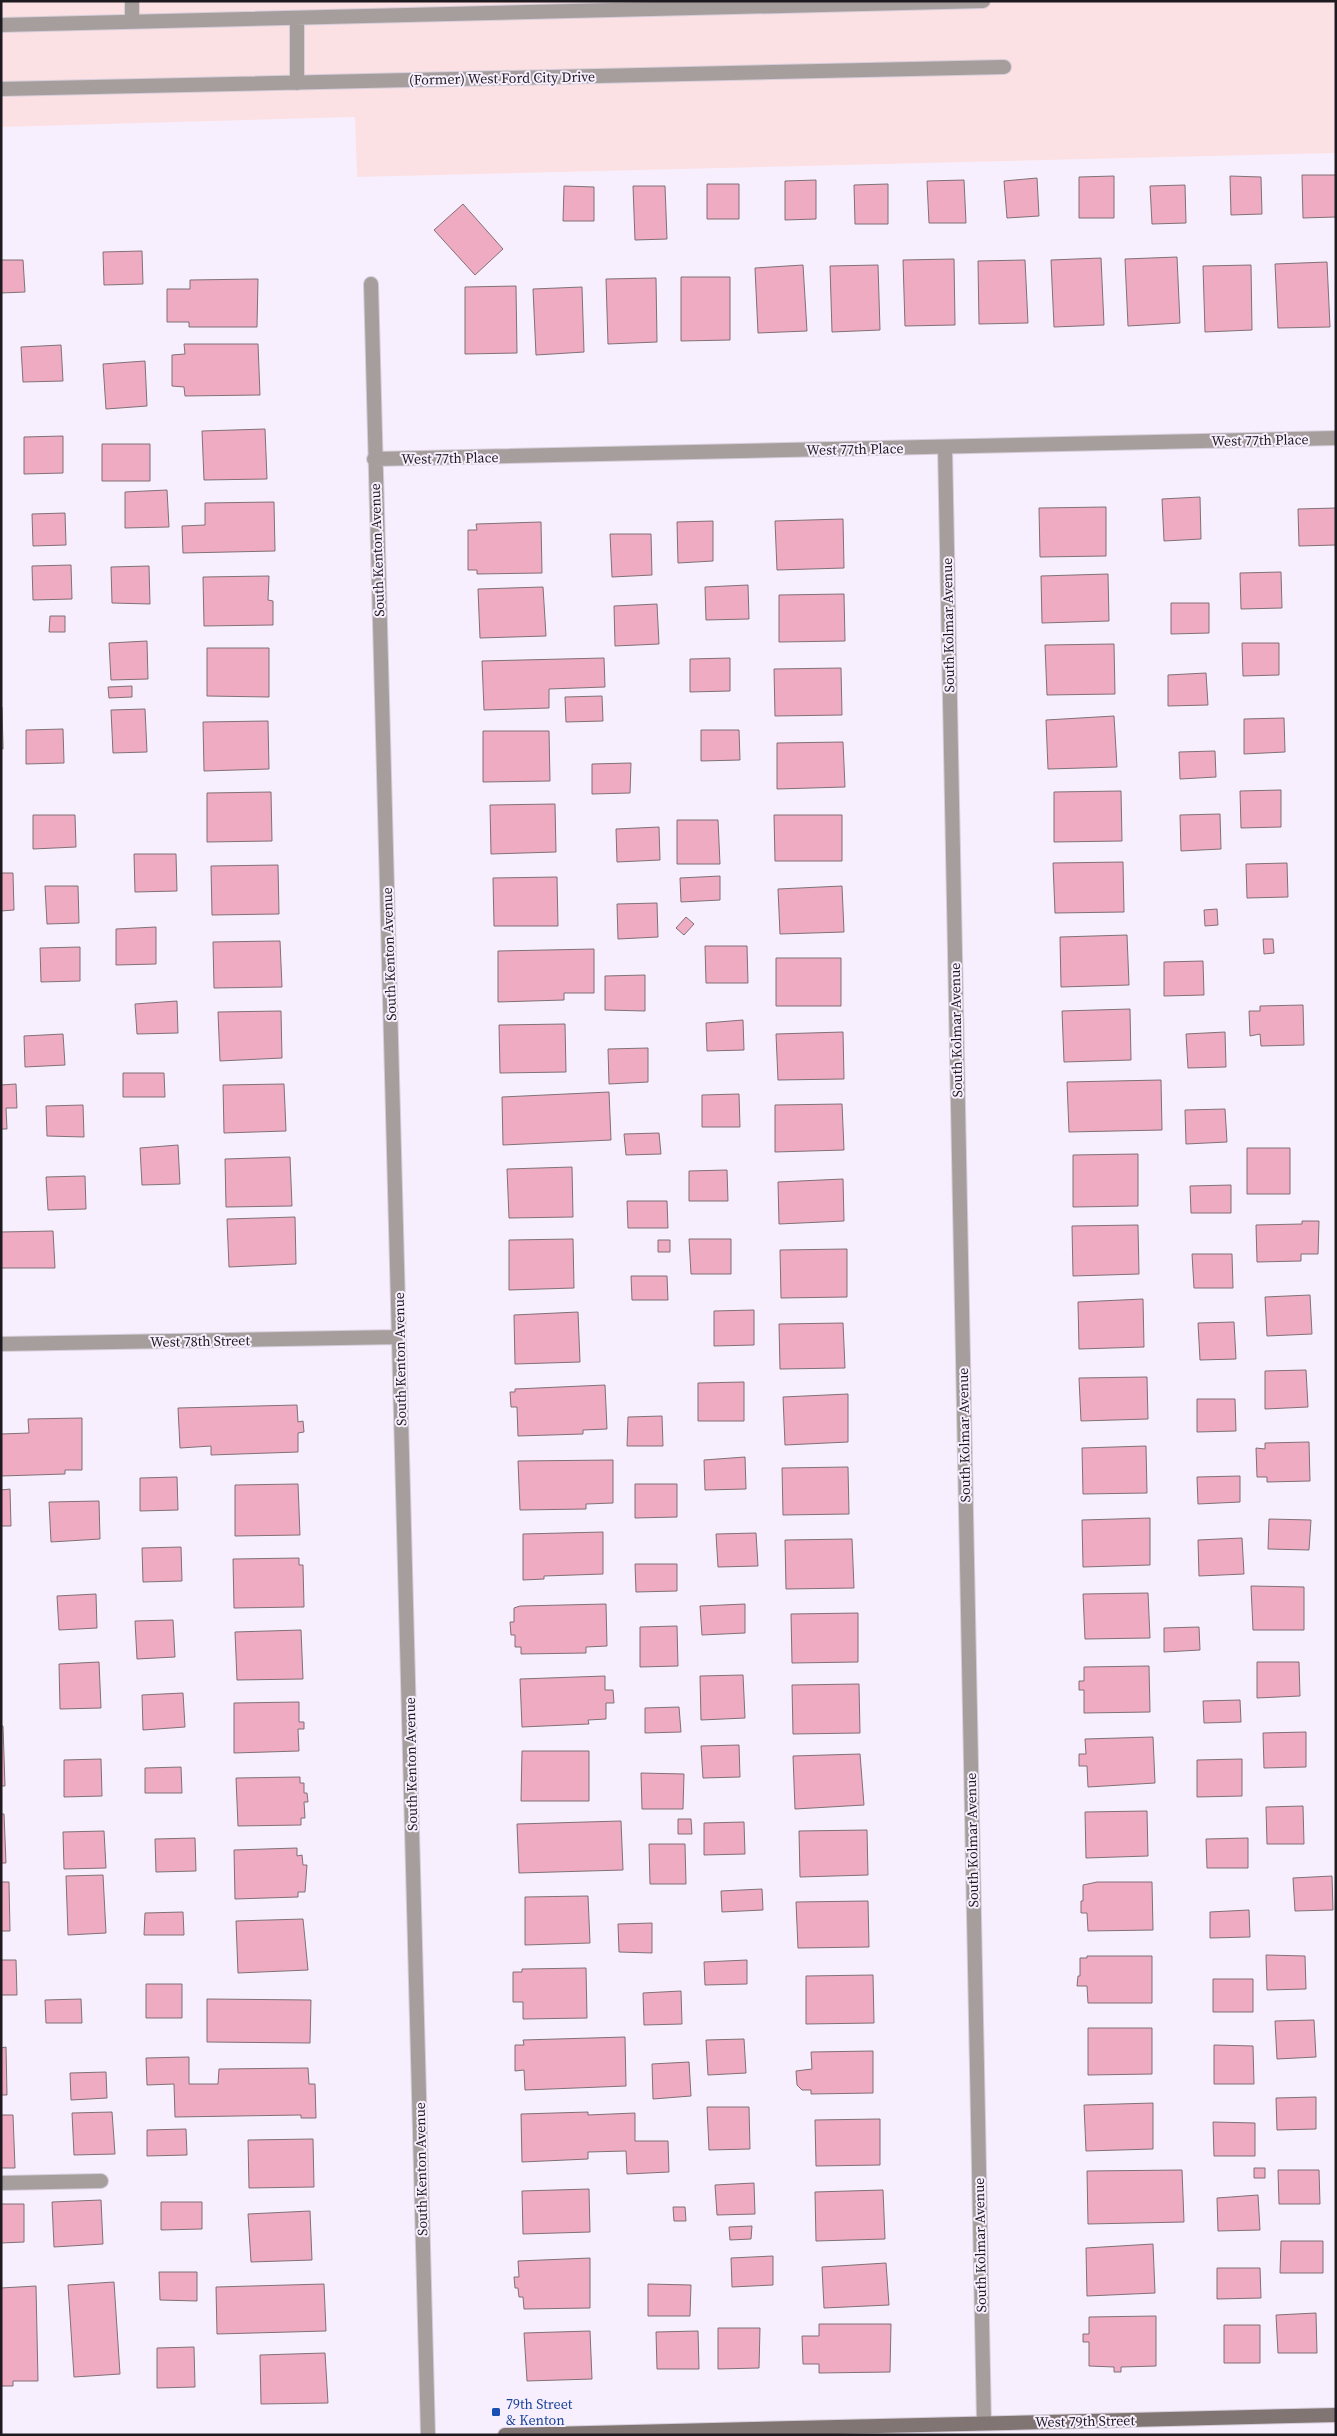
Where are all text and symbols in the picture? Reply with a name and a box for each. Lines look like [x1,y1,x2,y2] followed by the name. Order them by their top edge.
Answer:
[409,66,595,90] street label: (Former) West Ford City Drive
[1211,429,1309,451] street label: West 77th Place
[806,438,904,460] street label: West 77th Place
[401,447,499,469] street label: West 77th Place
[365,483,389,617] street label: South Kenton Avenue
[937,557,959,693] street label: South Kolmar Avenue
[377,887,401,1021] street label: South Kenton Avenue
[945,962,967,1098] street label: South Kolmar Avenue
[389,1292,411,1426] street label: South Kenton Avenue
[150,1330,251,1352] street label: West 78th Street
[953,1367,975,1503] street label: South Kolmar Avenue
[400,1697,422,1831] street label: South Kenton Avenue
[961,1772,983,1908] street label: South Kolmar Avenue
[410,2102,432,2236] street label: South Kenton Avenue
[969,2177,991,2313] street label: South Kolmar Avenue
[506,2394,573,2430] place label: 79th Street & Kenton
[490,2406,502,2418] marker: 79th Street & Kenton
[1035,2410,1136,2432] street label: West 79th Street

